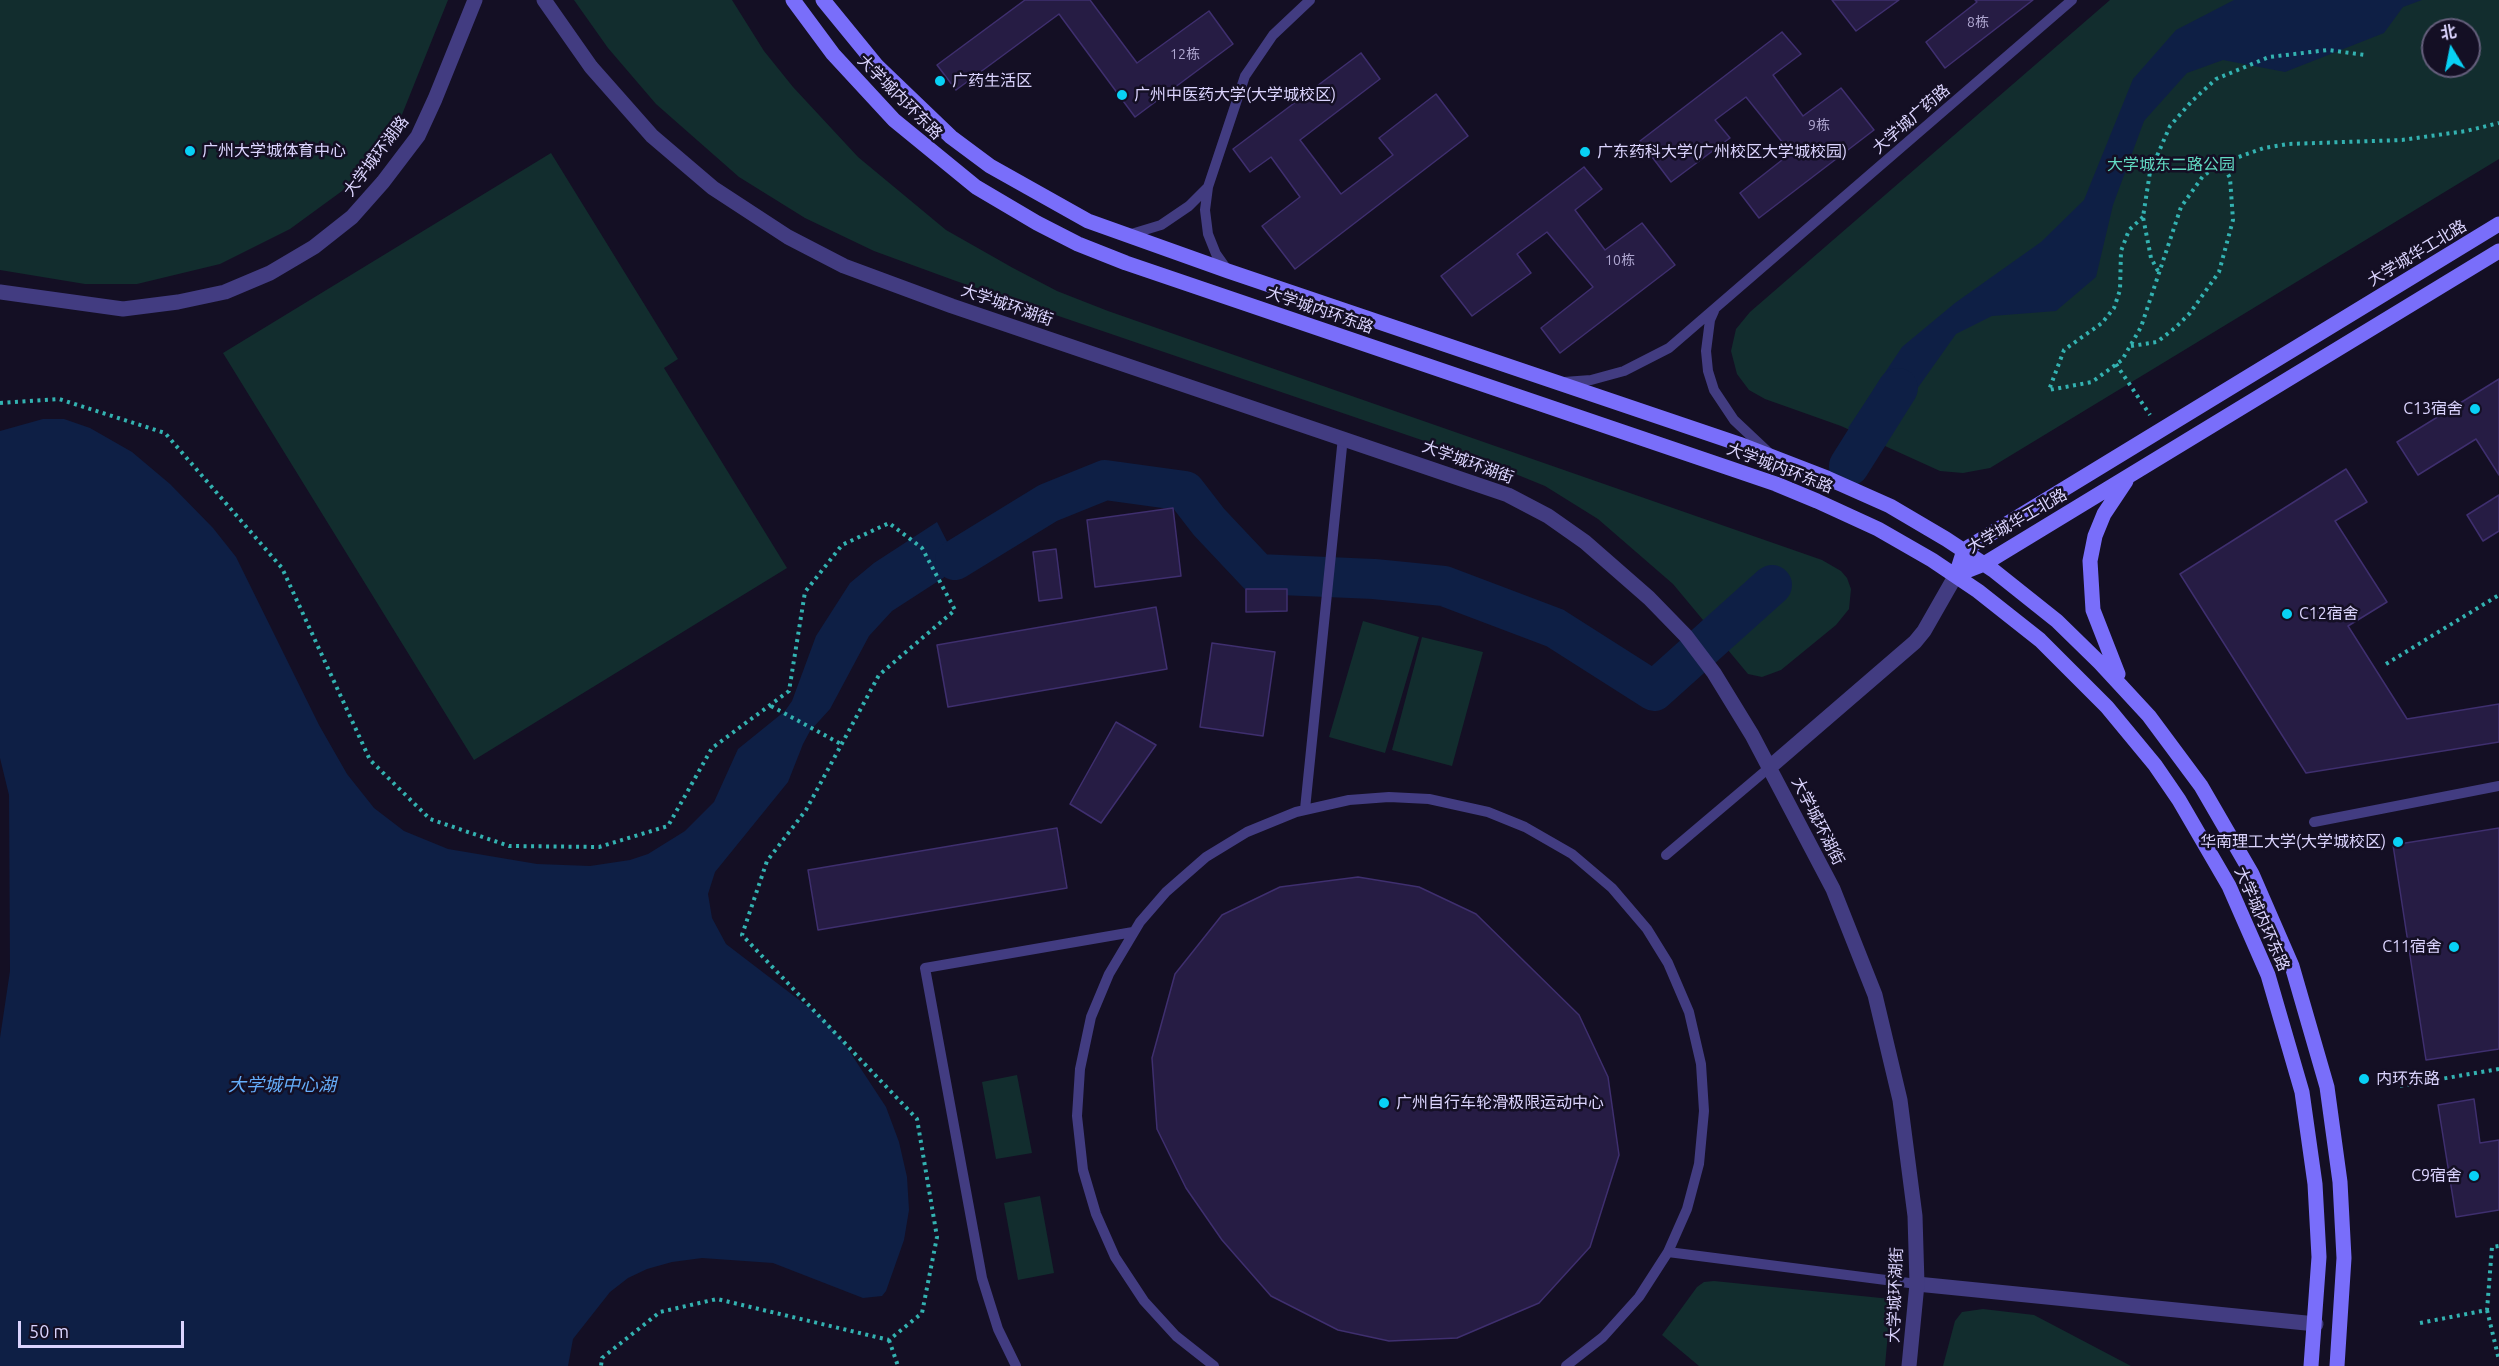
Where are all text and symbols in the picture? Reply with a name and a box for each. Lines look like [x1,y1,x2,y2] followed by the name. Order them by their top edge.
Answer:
[1967,14,1989,30] house number: 8栋
[2421,18,2481,78] north arrow
[2439,22,2458,42] text: 北
[1170,46,1200,62] house number: 12栋
[854,51,946,143] street label: 大学城内环东路
[952,71,1032,91] place label: 广药生活区
[933,74,947,88] marker: 广药生活区
[1868,80,1954,158] street label: 大学城广药路
[1134,85,1336,105] place label: 广州中医药大学(大学城校区)
[1115,88,1129,102] marker: 广州中医药大学(大学城校区)
[339,112,413,200] street label: 大学城环湖路
[1808,117,1830,133] house number: 9栋
[202,141,346,161] place label: 广州大学城体育中心
[1597,142,1847,162] place label: 广东药科大学(广州校区大学城校园)
[183,144,197,158] marker: 广州大学城体育中心
[1578,145,1592,159] marker: 广东药科大学(广州校区大学城校园)
[2107,155,2235,175] park label: 大学城东二路公园
[2364,216,2470,290] street label: 大学城华工北路
[1605,252,1635,268] house number: 10栋
[958,280,1056,330] street label: 大学城环湖街
[1264,283,1376,337] street label: 大学城内环东路
[2403,399,2463,419] place label: C13宿舍
[2468,402,2482,416] marker: C13宿舍
[1420,437,1516,487] street label: 大学城环湖街
[1724,439,1836,497] street label: 大学城内环东路
[1964,485,2070,557] street label: 大学城华工北路
[2299,604,2359,624] place label: C12宿舍
[2280,607,2294,621] marker: C12宿舍
[1788,774,1848,868] street label: 大学城环湖街
[2200,832,2386,852] place label: 华南理工大学(大学城校区)
[2391,835,2405,849] marker: 华南理工大学(大学城校区)
[2230,864,2294,974] street label: 大学城内环东路
[2382,937,2442,957] place label: C11宿舍
[2447,940,2461,954] marker: C11宿舍
[2376,1069,2440,1089] place label: 内环东路
[2357,1072,2371,1086] marker: 内环东路
[228,1074,336,1096] water label: 大学城中心湖
[1396,1093,1604,1113] place label: 广州自行车轮滑极限运动中心
[1377,1096,1391,1110] marker: 广州自行车轮滑极限运动中心
[2411,1166,2462,1186] place label: C9宿舍
[2467,1169,2481,1183] marker: C9宿舍
[1884,1247,1906,1343] street label: 大学城环湖街
[21,1309,188,1347] scale bar
[29,1321,69,1341] text: 50 m

